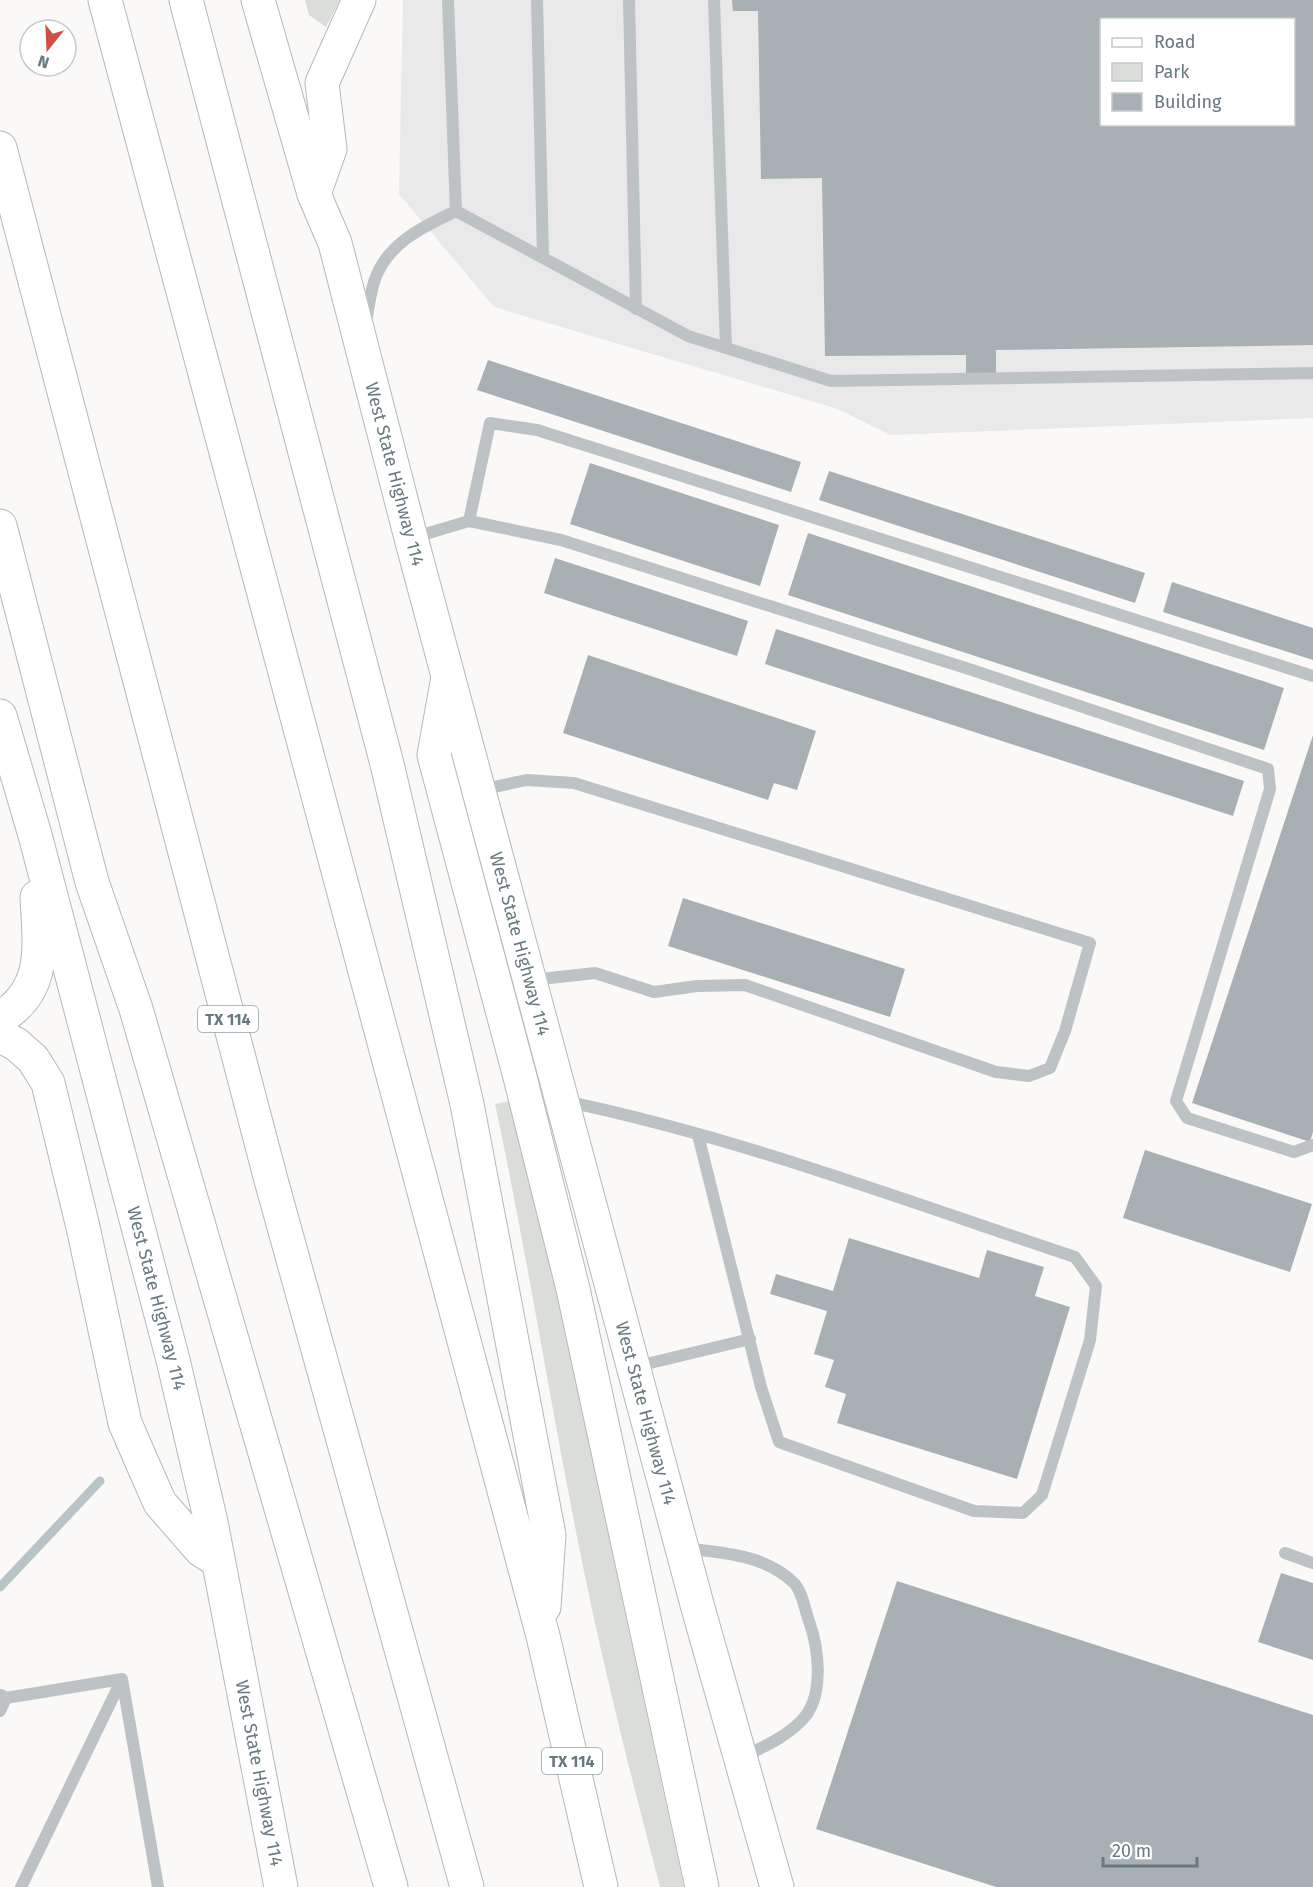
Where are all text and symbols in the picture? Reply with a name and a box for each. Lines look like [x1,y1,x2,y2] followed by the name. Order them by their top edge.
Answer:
[18,18,78,78] north arrow
[1100,18,1295,126] legend
[1154,31,1196,53] text: Road
[36,51,51,72] text: N
[1154,61,1190,83] text: Park
[1154,91,1222,113] text: Building
[360,380,429,569] street label: West State Highway 114
[485,850,555,1038] street label: West State Highway 114
[198,1006,258,1032] road number: TX 114
[122,1204,191,1393] street label: West State Highway 114
[611,1319,681,1508] street label: West State Highway 114
[231,1678,288,1868] street label: West State Highway 114
[542,1748,602,1774] road number: TX 114
[1103,1830,1198,1868] scale bar
[1112,1840,1151,1862] text: 20 m

